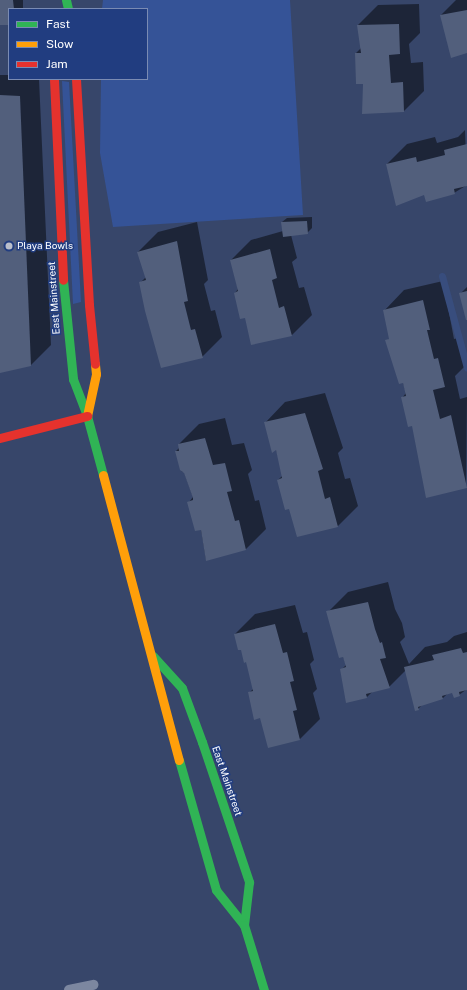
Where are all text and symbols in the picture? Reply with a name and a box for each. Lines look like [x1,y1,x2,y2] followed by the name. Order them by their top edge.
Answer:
[8,8,148,80] legend
[46,17,70,31] text: Fast
[46,37,73,51] text: Slow
[46,57,68,71] text: Jam
[17,240,73,252] place label: Playa Bowls
[4,241,14,251] marker: Playa Bowls
[45,261,63,335] street label: East Mainstreet
[209,744,245,818] street label: East Mainstreet

